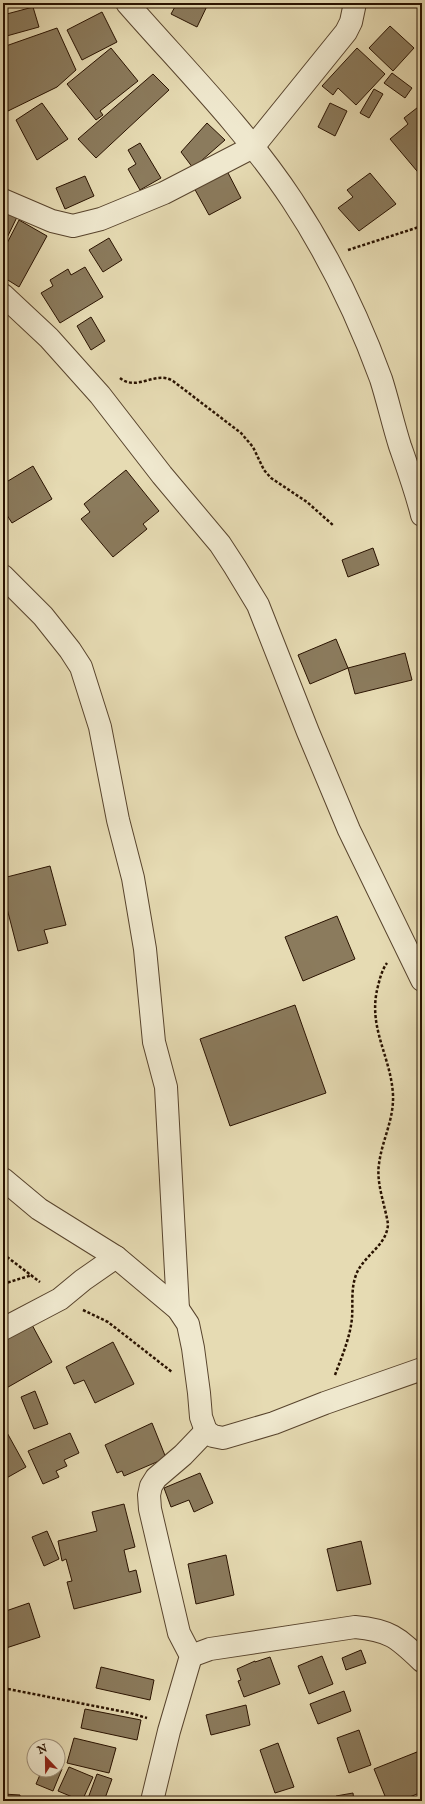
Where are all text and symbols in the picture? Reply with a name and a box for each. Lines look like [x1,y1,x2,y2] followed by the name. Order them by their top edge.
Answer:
[26,1738,66,1778] north arrow
[35,1741,50,1758] text: N

